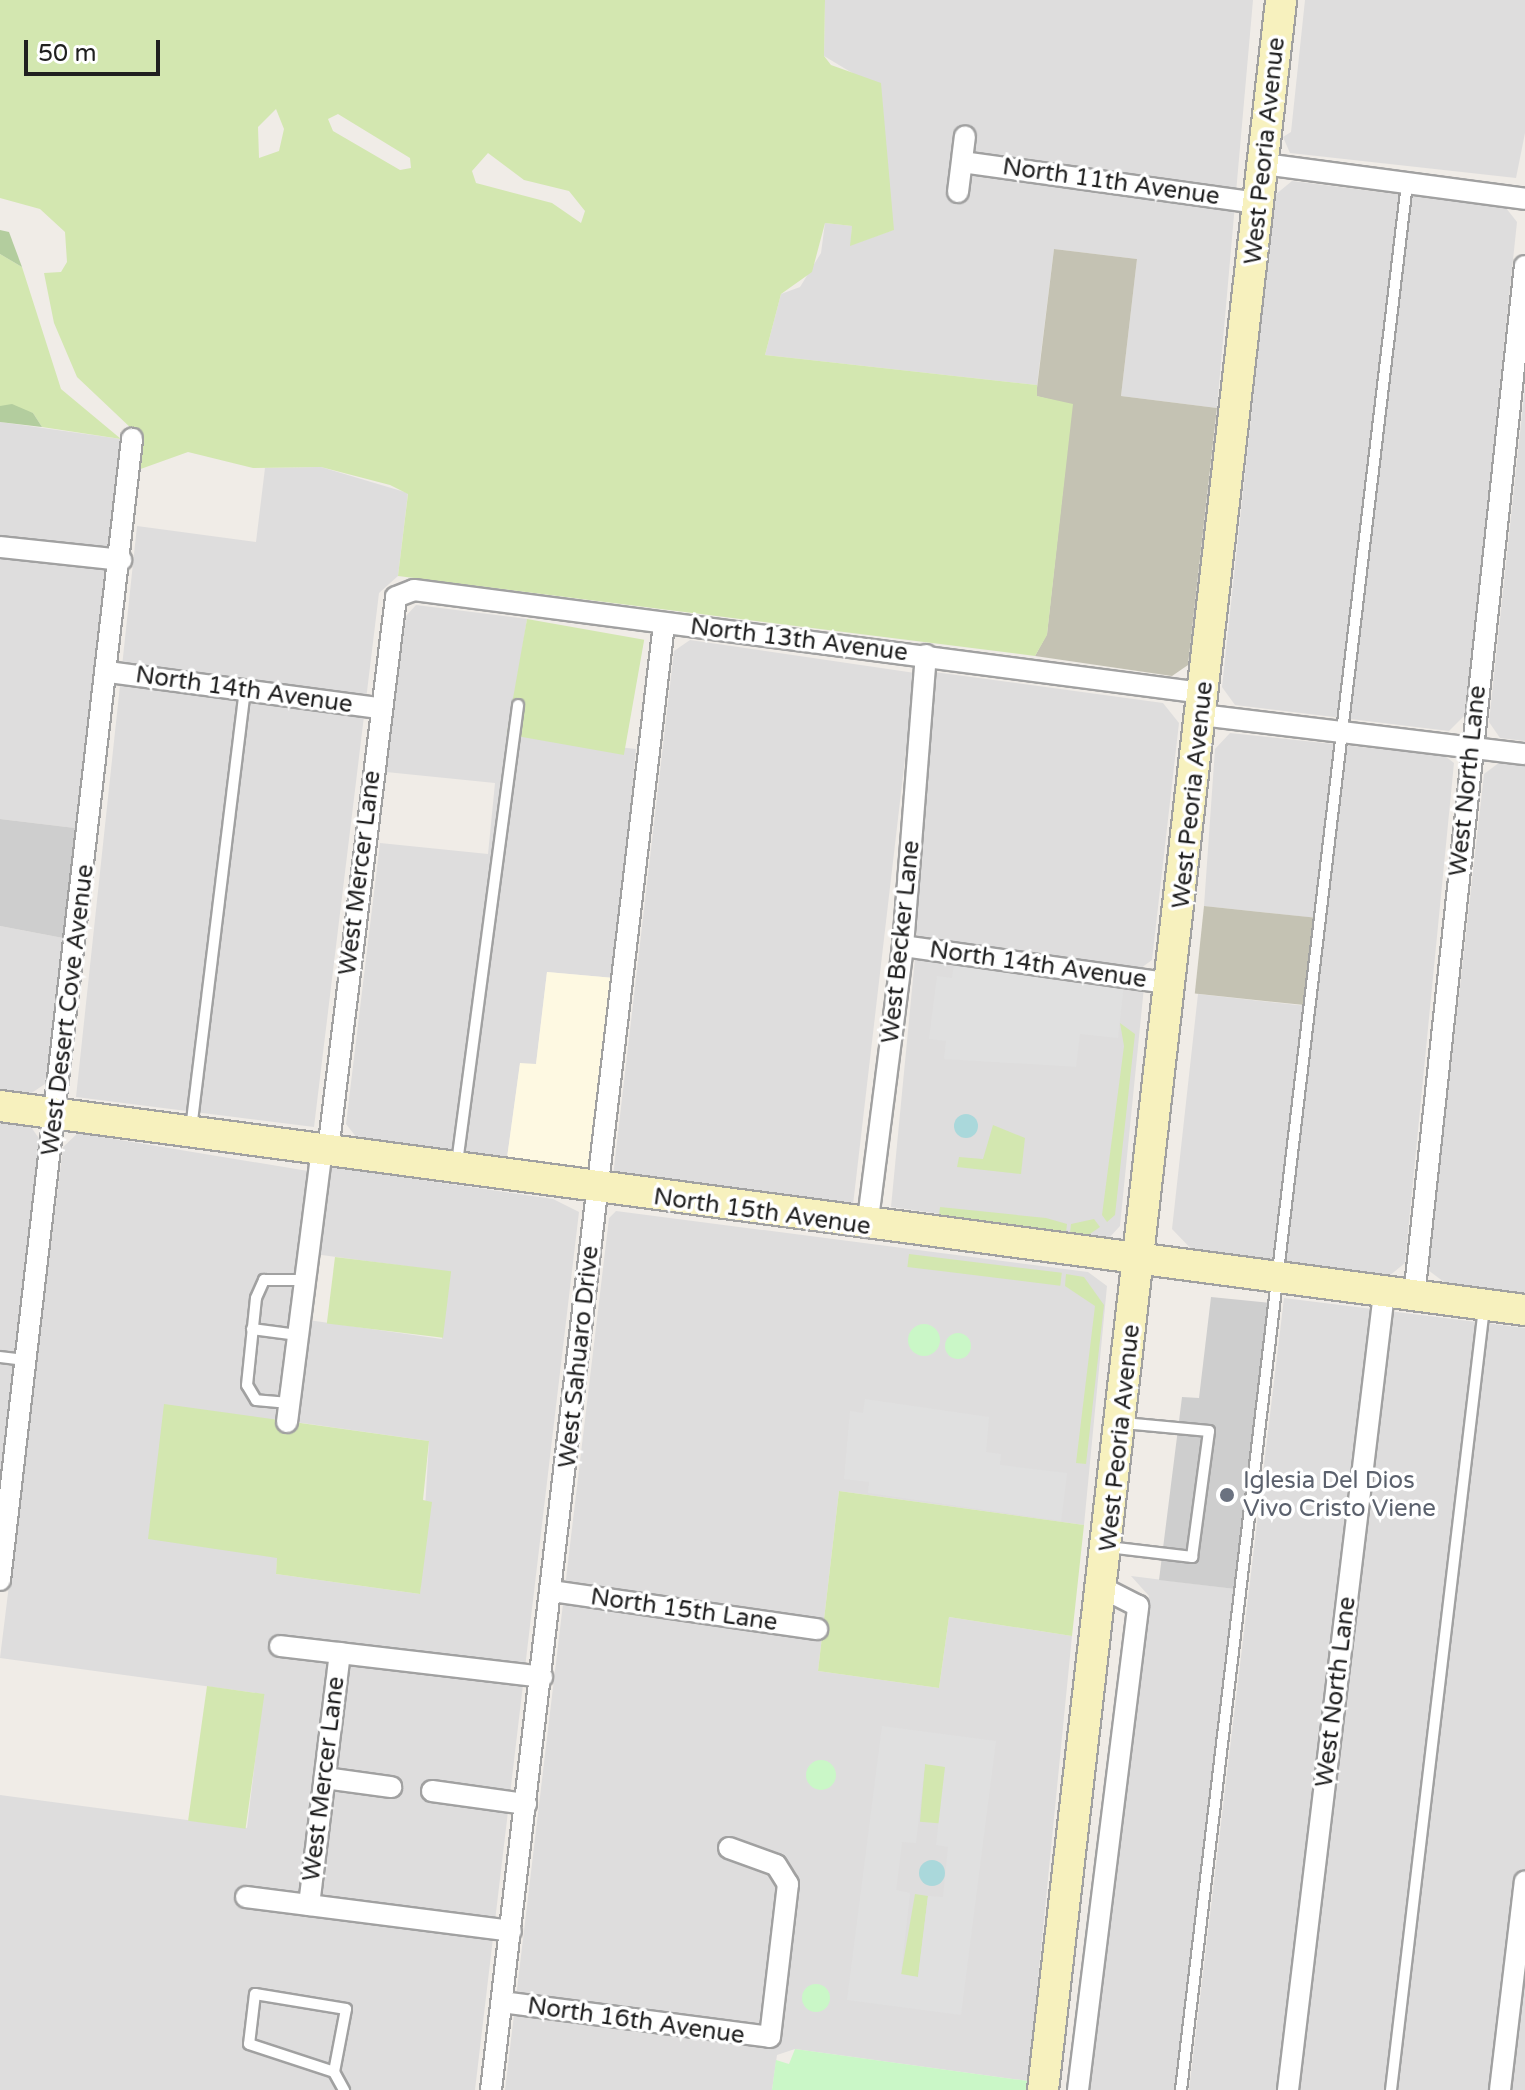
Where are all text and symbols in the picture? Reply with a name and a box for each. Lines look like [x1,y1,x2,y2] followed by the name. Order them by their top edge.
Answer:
[28,24,164,74] scale bar
[1239,36,1291,266] street label: West Peoria Avenue
[38,39,96,68] text: 50 m
[1001,153,1221,211] street label: North 11th Avenue
[689,612,909,668] street label: North 13th Avenue
[134,661,354,719] street label: North 14th Avenue
[1167,680,1219,910] street label: West Peoria Avenue
[1444,684,1492,878] street label: West North Lane
[333,769,387,977] street label: West Mercer Lane
[876,839,926,1045] street label: West Becker Lane
[36,863,100,1157] street label: West Desert Cove Avenue
[928,936,1148,994] street label: North 14th Avenue
[652,1183,872,1241] street label: North 15th Avenue
[553,1244,605,1470] street label: West Sahuaro Drive
[1094,1323,1146,1553] street label: West Peoria Avenue
[1243,1467,1436,1523] place label: Iglesia Del Dios Vivo Cristo Viene
[1218,1486,1236,1504] marker: Iglesia Del Dios Vivo Cristo Viene
[589,1583,779,1637] street label: North 15th Lane
[1310,1595,1362,1789] street label: West North Lane
[297,1675,351,1883] street label: West Mercer Lane
[526,1992,746,2050] street label: North 16th Avenue

